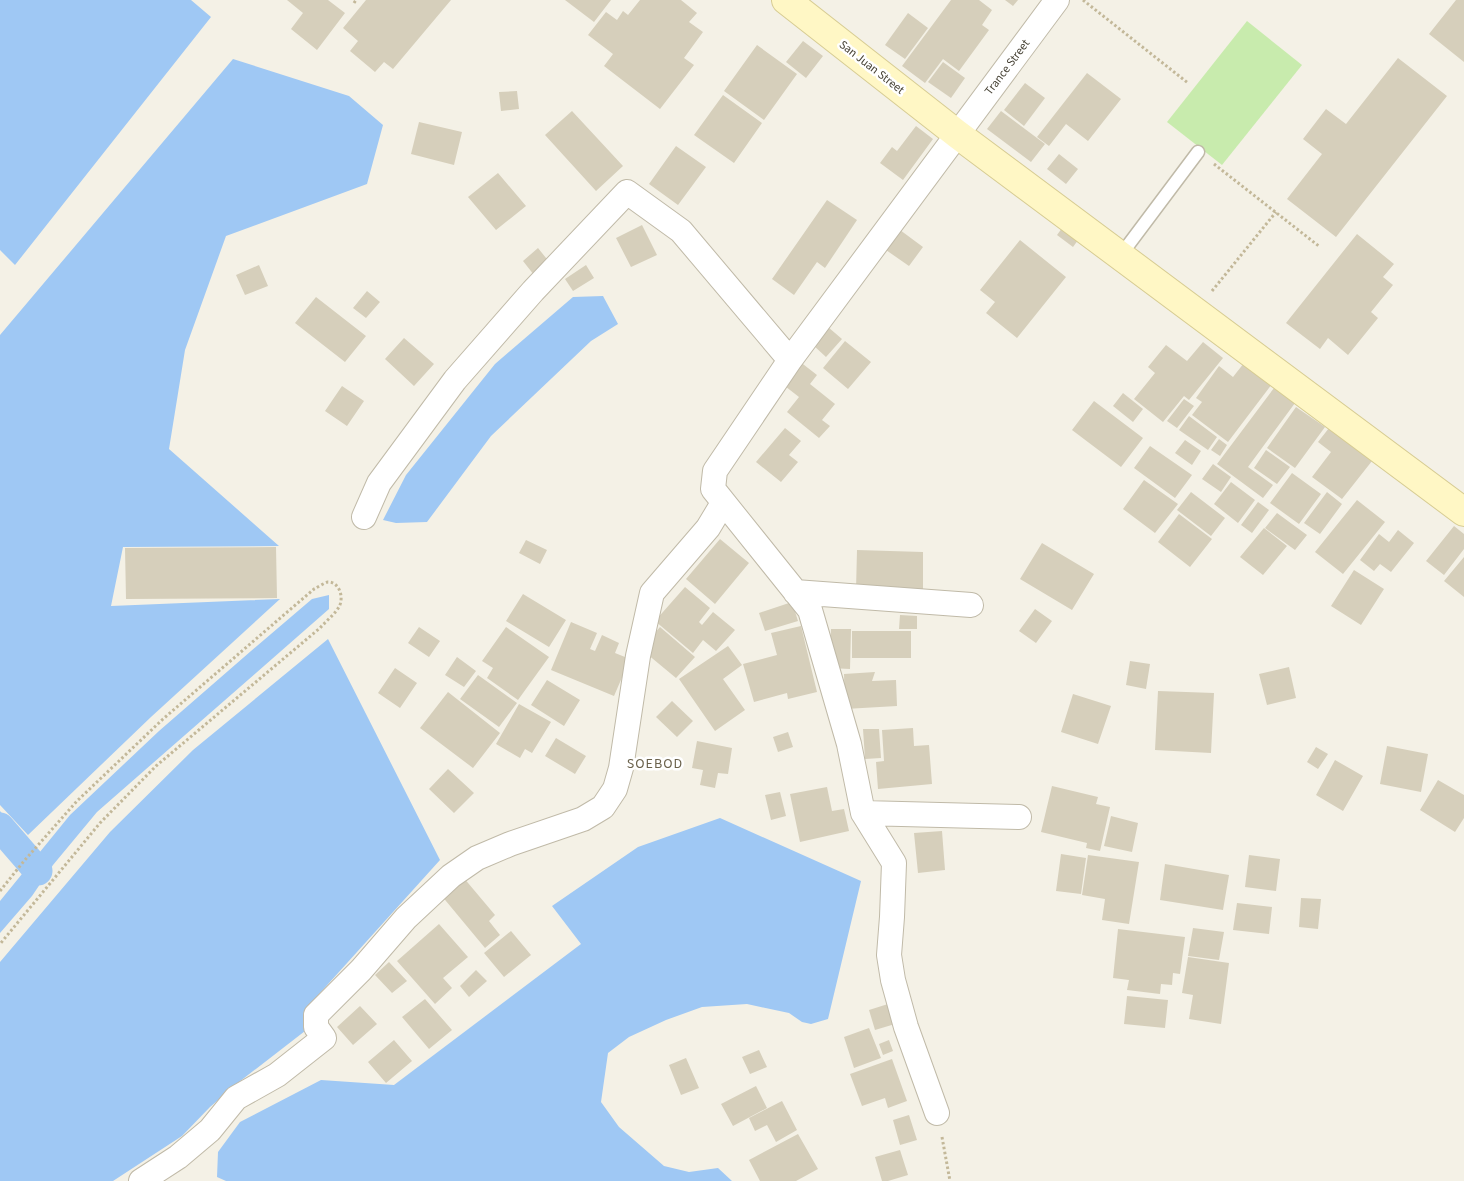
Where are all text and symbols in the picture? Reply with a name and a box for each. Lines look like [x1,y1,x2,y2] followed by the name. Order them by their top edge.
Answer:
[835,36,908,98] street label: San Juan Street
[981,36,1034,99] street label: Trance Street
[627,754,683,774] district label: SOEBOD

